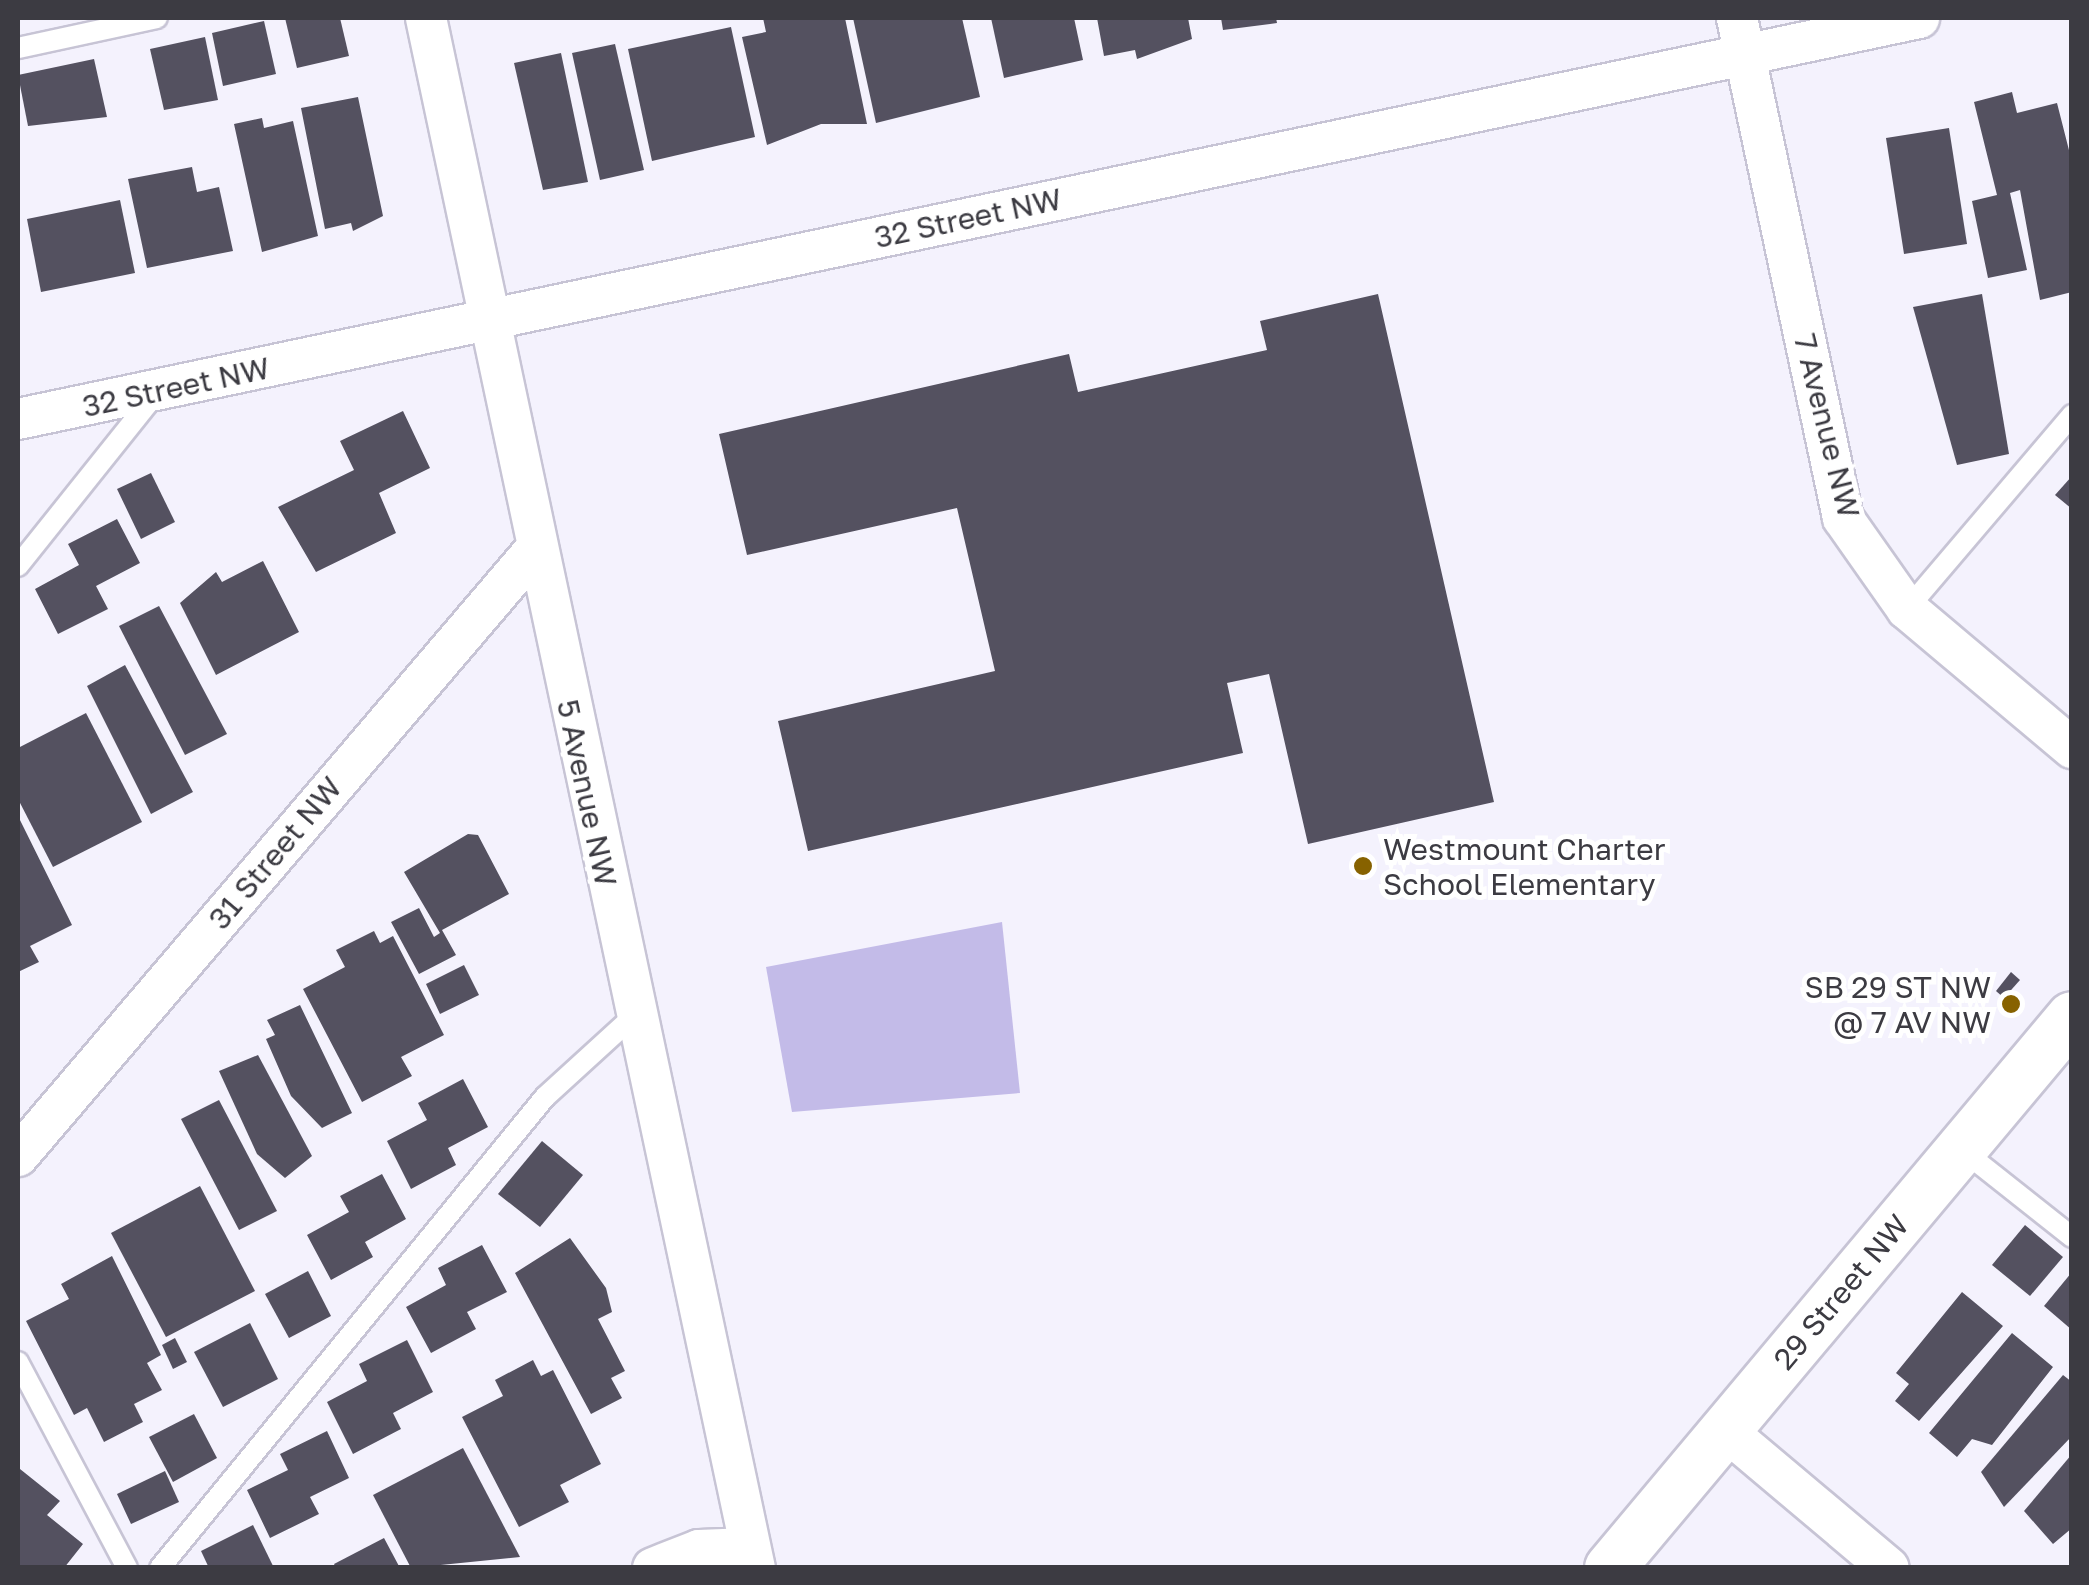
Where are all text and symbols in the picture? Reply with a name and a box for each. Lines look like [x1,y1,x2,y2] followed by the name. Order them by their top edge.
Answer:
[871,181,1065,255] street label: 32 Street NW
[1787,330,1867,522] street label: 7 Avenue NW
[79,350,273,424] street label: 32 Street NW
[550,696,624,890] street label: 5 Avenue NW
[201,770,349,936] street label: 31 Street NW
[1383,831,1665,902] place label: Westmount Charter School Elementary
[1352,855,1374,877] marker: Westmount Charter School Elementary
[1805,969,1991,1040] place label: SB 29 ST NW @ 7 AV NW
[2000,993,2022,1015] marker: SB 29 ST NW @ 7 AV NW
[1766,1207,1916,1377] street label: 29 Street NW

